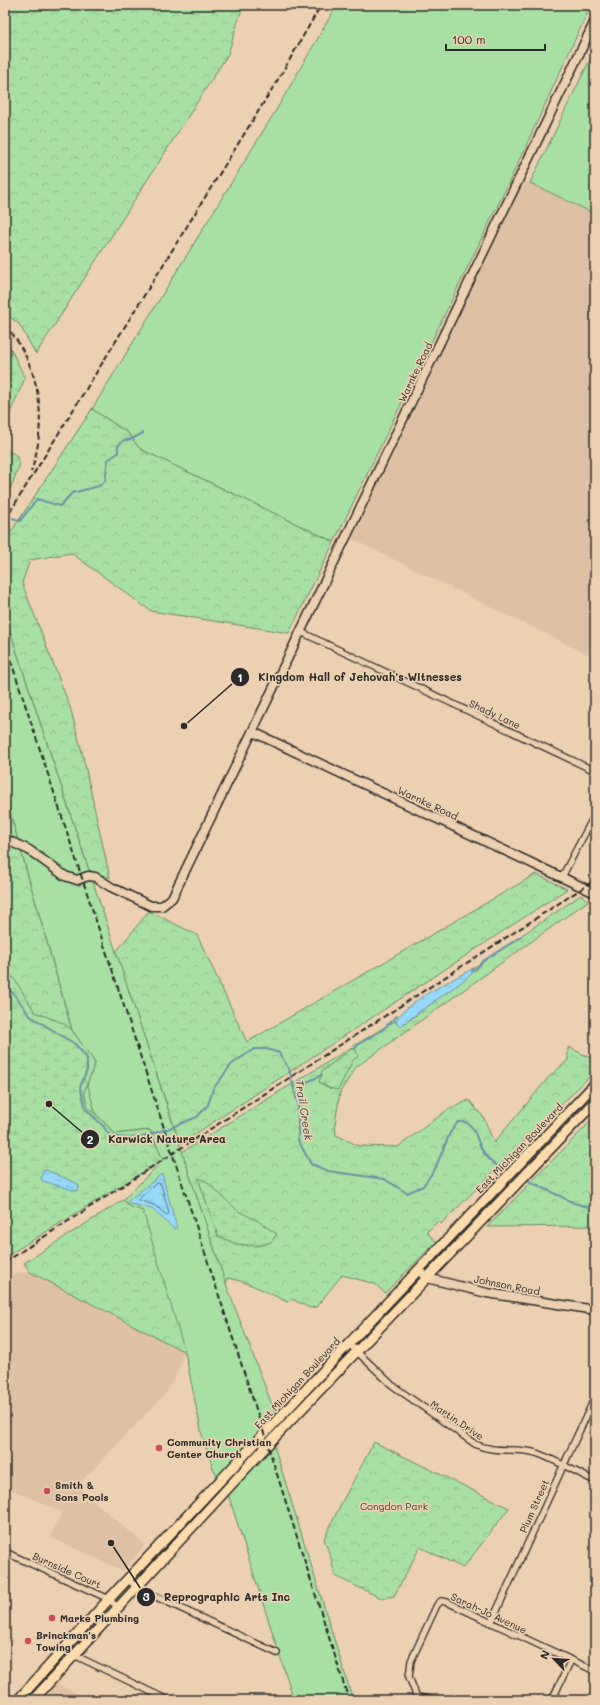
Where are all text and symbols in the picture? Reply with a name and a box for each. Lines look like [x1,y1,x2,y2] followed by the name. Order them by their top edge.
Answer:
[446,26,545,52] scale bar
[452,31,486,47] text: 100 m
[394,340,436,404] street label: Warnke Road
[230,666,469,689] callout: Kingdom Hall of Jehovah's Witnesses
[237,669,243,685] text: 1
[258,669,462,684] text: Kingdom Hall of Jehovah's Witnesses
[467,696,523,732] street label: Shady Lane
[396,783,460,823] street label: Warnke Road
[292,1079,317,1141] water label: Trail Creek
[472,1100,566,1196] street label: East Michigan Boulevard
[80,1128,233,1151] callout: Karwick Nature Area
[87,1131,94,1147] text: 2
[108,1131,226,1146] text: Karwick Nature Area
[473,1272,541,1298] street label: Johnson Road
[251,1334,343,1432] street label: East Michigan Boulevard
[427,1397,487,1443] street label: Martin Drive
[167,1435,271,1461] place label: Community Christian Center Church
[154,1443,164,1453] marker: Community Christian Center Church
[516,1477,552,1535] street label: Plum Street
[55,1478,108,1504] place label: Smith & Sons Pools
[42,1486,52,1496] marker: Smith & Sons Pools
[360,1499,428,1513] park label: Congdon Park
[30,1549,104,1591] street label: Burnside Court
[136,1586,298,1609] callout: Reprographic Arts Inc
[142,1588,150,1604] text: 3
[164,1589,291,1604] text: Reprographic Arts Inc
[449,1589,529,1637] street label: Sarah-Jo Avenue
[60,1611,139,1625] place label: Marke Plumbing
[47,1613,57,1623] marker: Marke Plumbing
[36,1628,96,1654] place label: Brinckman's Towing
[23,1636,33,1646] marker: Brinckman's Towing
[534,1639,574,1679] north arrow
[536,1648,553,1662] text: N

